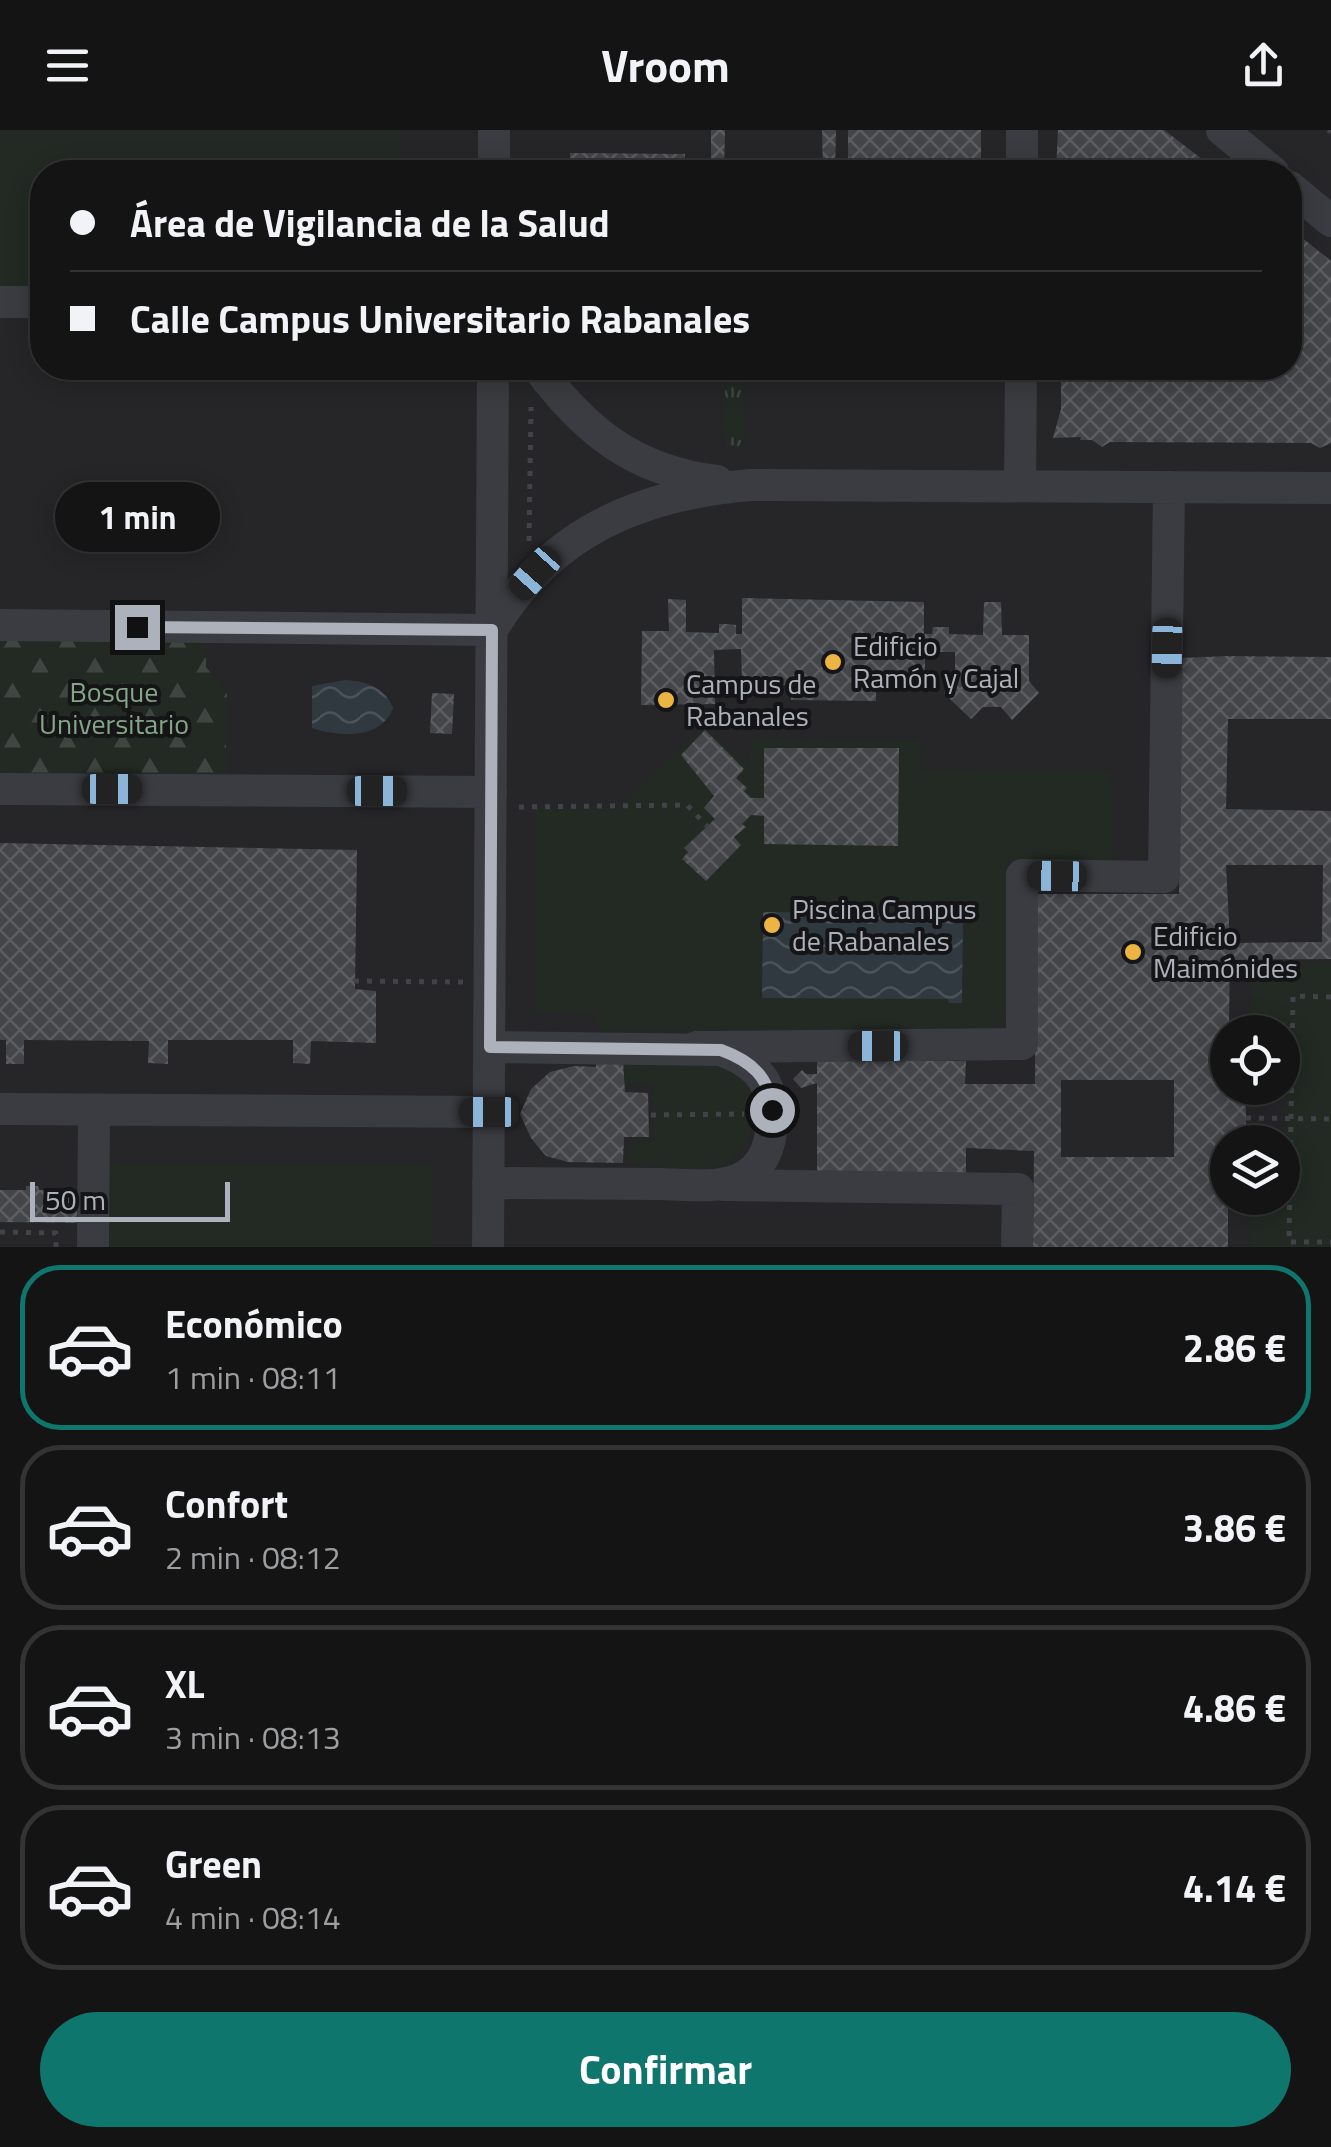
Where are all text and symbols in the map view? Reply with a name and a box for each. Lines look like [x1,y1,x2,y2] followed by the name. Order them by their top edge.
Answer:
[601,31,730,99] text: Vroom
[40,38,95,93] icon: menu
[1236,38,1291,93] icon: share
[130,194,610,252] text: Área de Vigilancia de la Salud
[130,290,750,348] text: Calle Campus Universitario Rabanales
[54,482,220,552] callout: 1 min
[99,493,176,541] text: 1 min
[504,541,566,605] car
[115,605,160,650] route end
[1151,618,1183,678] car
[853,624,1019,699] place label: Edificio Ramón y Cajal
[822,651,844,673] marker: Edificio Ramón y Cajal
[686,662,816,737] place label: Campus de Rabanales
[39,670,189,745] park label: Bosque Universitario
[655,689,677,711] marker: Campus de Rabanales
[82,774,142,804] car
[347,776,407,806] car
[1027,860,1087,892] car
[792,887,977,962] place label: Piscina Campus de Rabanales
[761,914,783,936] marker: Piscina Campus de Rabanales
[1153,914,1298,989] place label: Edificio Maimónides
[1122,941,1144,963] marker: Edificio Maimónides
[1210,1015,1300,1215] map controls
[1210,1015,1300,1105] button: locate
[848,1031,908,1061] car
[750,1088,795,1133] route start
[459,1097,519,1127] car
[1210,1125,1300,1215] button: layers
[30,1177,230,1222] scale bar
[45,1178,106,1221] text: 50 m
[165,1295,343,1353] text: Económico
[45,1303,135,1393] icon: car
[1183,1319,1286,1377] text: 2.86 €
[165,1353,341,1401] text: 1 min · 08:11
[165,1475,288,1533] text: Confort
[45,1483,135,1573] icon: car
[1183,1499,1286,1557] text: 3.86 €
[165,1533,341,1581] text: 2 min · 08:12
[165,1655,205,1713] text: XL
[45,1663,135,1753] icon: car
[1183,1679,1286,1737] text: 4.86 €
[165,1713,341,1761] text: 3 min · 08:13
[165,1835,262,1893] text: Green
[45,1843,135,1933] icon: car
[1183,1859,1286,1917] text: 4.14 €
[165,1893,341,1941] text: 4 min · 08:14
[40,2012,1291,2127] button: Confirmar

